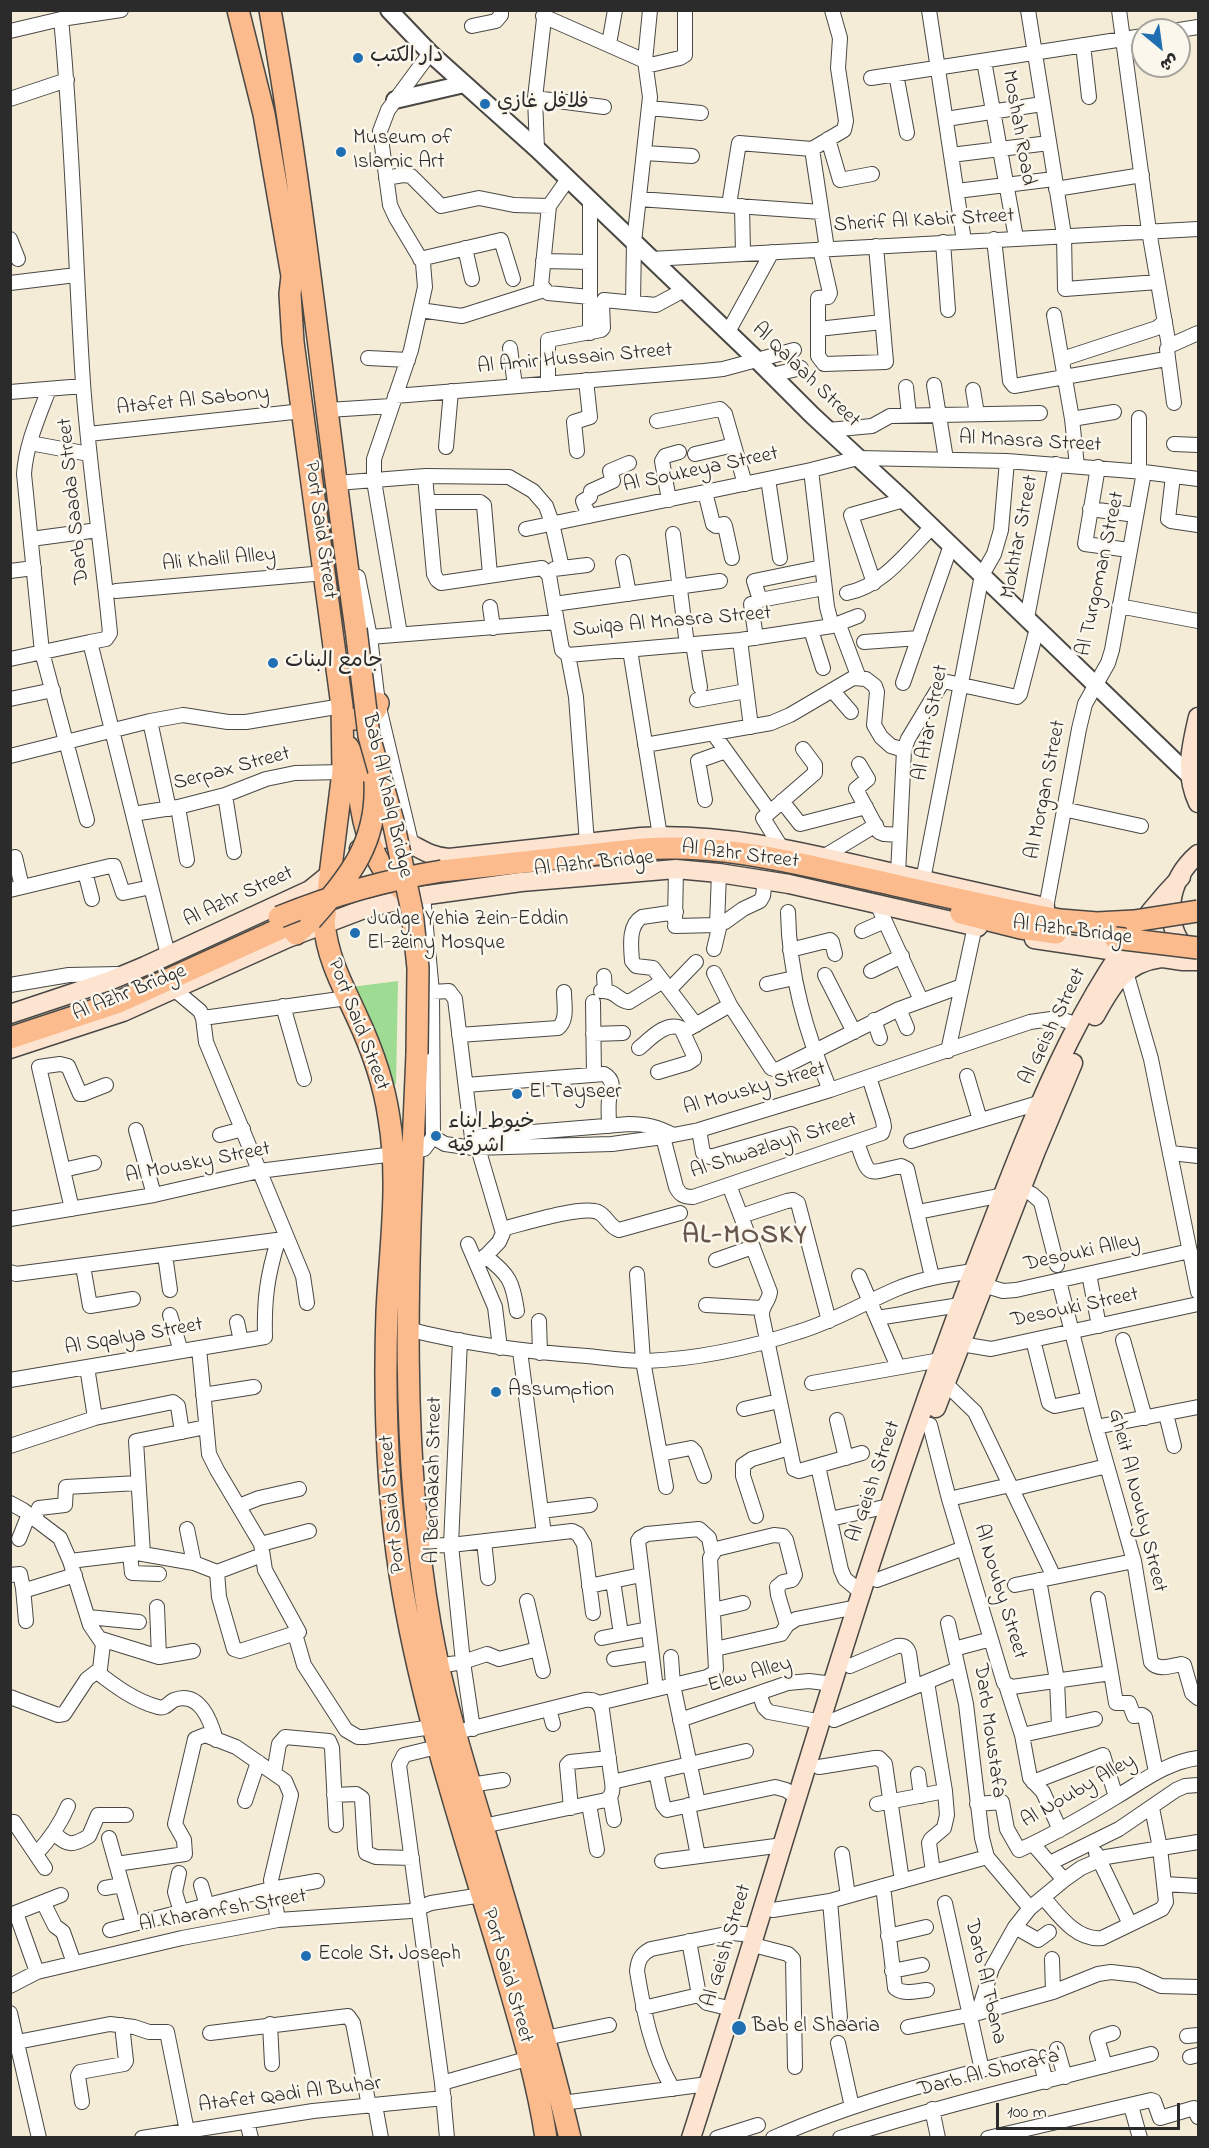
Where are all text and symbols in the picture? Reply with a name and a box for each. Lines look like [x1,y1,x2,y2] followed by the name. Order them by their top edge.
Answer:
[1131,18,1191,78] north arrow
[370,45,443,71] place label: دار الكتب
[1155,47,1182,77] text: ش
[351,51,365,65] marker: دار الكتب
[994,68,1040,188] street label: Moshah Road
[497,91,589,117] place label: فلافل غازي
[478,97,492,111] marker: فلافل غازي
[353,127,452,177] place label: Museum of Islamic Art
[334,145,348,159] marker: Museum of Islamic Art
[833,205,1015,239] street label: Sherif Al Kabir Street
[746,318,864,434] street label: Al Qalaah Street
[476,339,674,381] street label: Al Amir Hussain Street
[115,381,271,423] street label: Atafet Al Sabony
[54,417,96,585] street label: Darb Saada Street
[958,427,1102,459] street label: Al Mnasra Street
[621,442,781,500] street label: Al Soukeya Street
[297,459,341,601] street label: Port Said Street
[997,473,1045,601] street label: Mokhtar Street
[1072,489,1132,659] street label: Al Turgoman Street
[161,543,277,579] street label: Ali Khalil Alley
[572,602,772,644] street label: Swiqa Al Mnasra Street
[285,650,383,676] place label: جامع البنات
[266,656,280,670] marker: جامع البنات
[908,663,956,783] street label: Al Atar Street
[355,712,417,880] street label: Bab Al Khalq Bridge
[1021,718,1073,862] street label: Al Morgan Street
[171,742,293,798] street label: Serpax Street
[680,836,800,876] street label: Al Azhr Street
[533,846,655,884] street label: Al Azhr Bridge
[180,862,298,934] street label: Al Azhr Street
[367,908,568,958] place label: Judge Yehia Zein-Eddin El-zeiny Mosque
[1011,912,1133,952] street label: Al Azhr Bridge
[348,926,362,940] marker: Judge Yehia Zein-Eddin El-zeiny Mosque
[320,956,394,1094] street label: Port Said Street
[70,960,190,1028] street label: Al Azhr Bridge
[1015,964,1093,1090] street label: Al Geish Street
[681,1058,829,1122] street label: Al Mousky Street
[529,1081,622,1107] place label: El Tayseer
[510,1087,524,1101] marker: El Tayseer
[687,1108,861,1186] street label: Al Shwazlayh Street
[448,1111,535,1161] place label: خيوط ابناء اشرقيه
[429,1129,443,1143] marker: خيوط ابناء اشرقيه
[123,1138,273,1190] street label: Al Mousky Street
[682,1222,808,1254] district label: AL-MOSKY
[1022,1229,1142,1279] street label: Desouki Alley
[1009,1283,1141,1335] street label: Desouki Street
[63,1313,205,1363] street label: Al Sqalya Street
[508,1379,614,1405] place label: Assumption
[489,1385,503,1399] marker: Assumption
[421,1396,449,1564] street label: Al Bendakah Street
[1101,1407,1171,1595] street label: Gheit Al Nouby Street
[842,1418,908,1546] street label: Al Geish Street
[375,1434,413,1574] street label: Port Said Street
[967,1522,1031,1662] street label: Al Nouby Street
[705,1652,795,1700] street label: Elew Alley
[966,1662,1010,1800] street label: Darb Moustafa
[1017,1749,1141,1835] street label: Al Nouby Alley
[697,1882,759,2010] street label: Al Geish Street
[137,1885,309,1939] street label: Al Kharanfsh Street
[475,1906,537,2046] street label: Port Said Street
[957,1917,1011,2047] street label: Darb Al Tbana
[318,1943,461,1969] place label: Ecole St. Joseph
[299,1949,313,1963] marker: Ecole St. Joseph
[752,2015,880,2041] place label: Bab el Shaaria
[730,2019,748,2037] marker: Bab el Shaaria
[916,2044,1064,2104] street label: Darb Al Shorafa'
[197,2072,383,2120] street label: Atafet Qadi Al Buhar
[999,2091,1184,2129] scale bar
[1007,2100,1047,2126] text: 100 m

